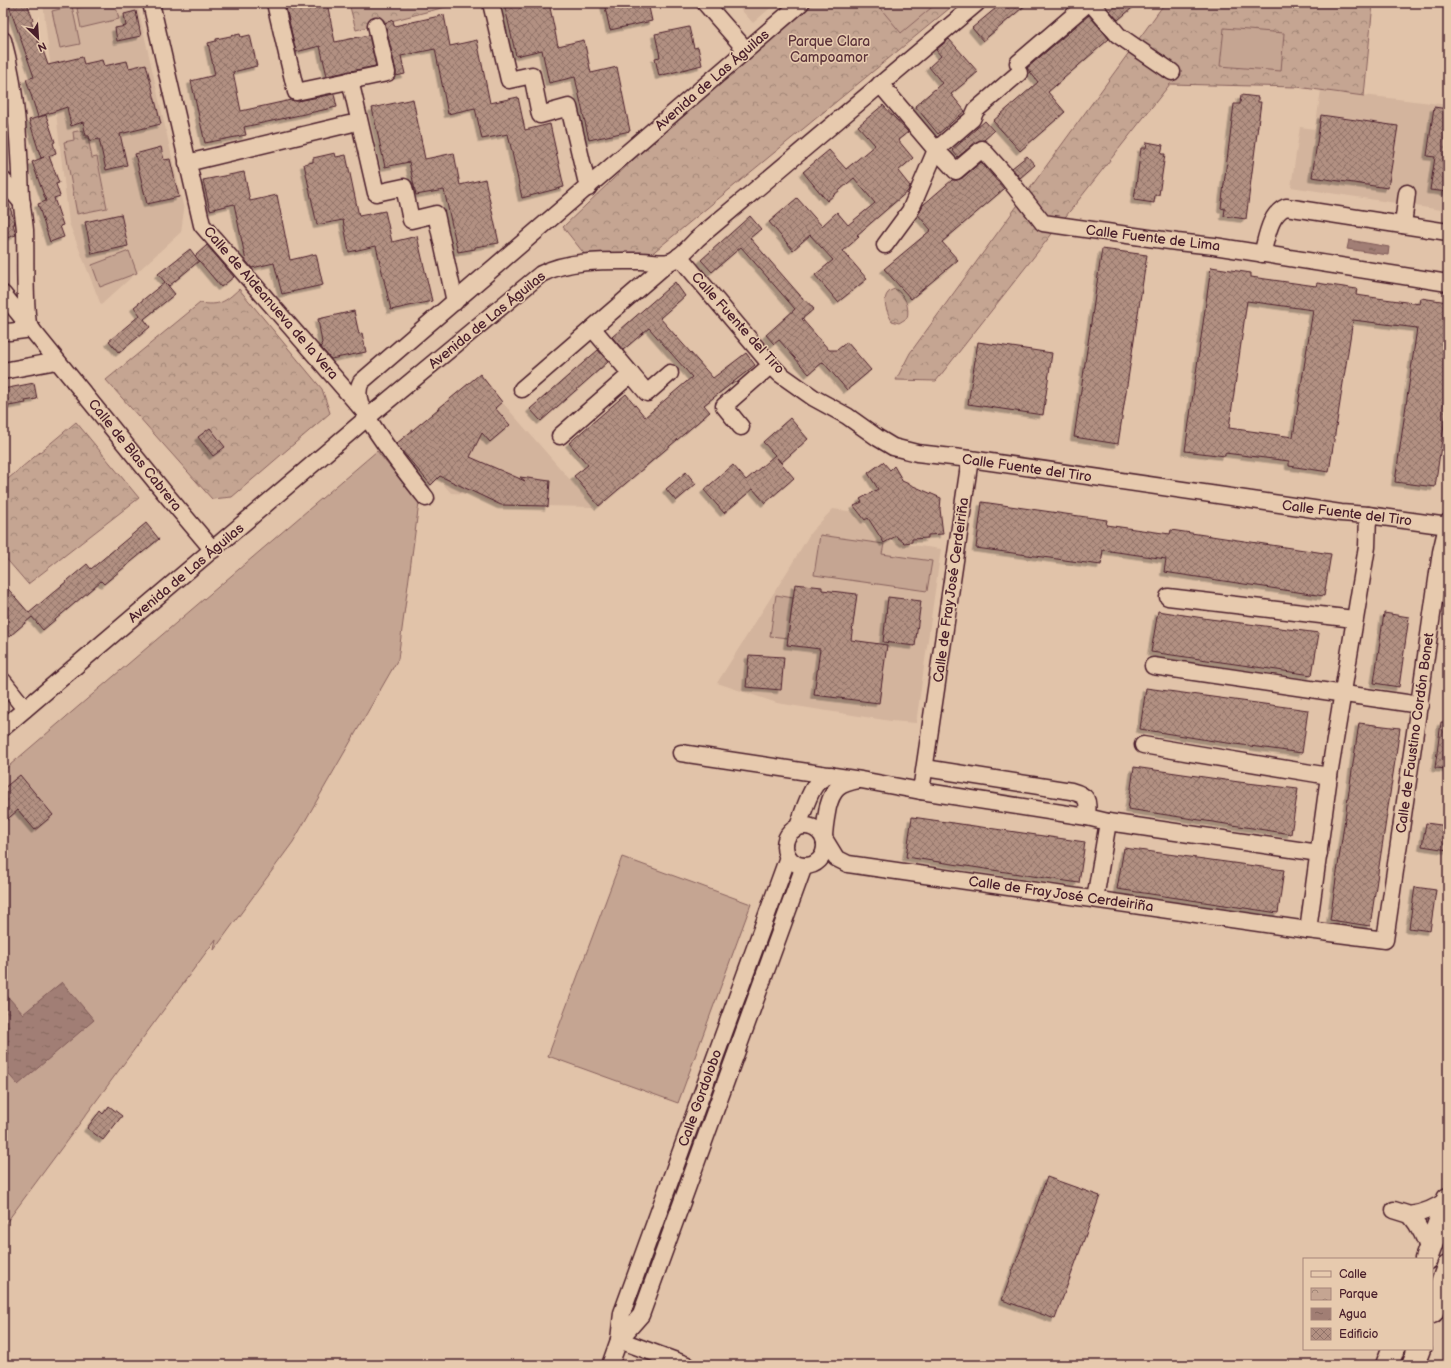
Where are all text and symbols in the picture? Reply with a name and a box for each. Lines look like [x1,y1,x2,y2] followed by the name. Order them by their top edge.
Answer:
[18,18,58,58] north arrow
[651,25,773,134] street label: Avenida de Las Águilas
[788,33,870,66] park label: Parque Clara Campoamor
[36,39,49,54] text: N
[1085,221,1221,255] street label: Calle Fuente de Lima
[200,223,342,383] street label: Calle de Aldeanueva de la Vera
[424,267,549,372] street label: Avenida de Las Águilas
[688,269,788,377] street label: Calle Fuente del Tiro
[85,396,185,514] street label: Calle de Blas Cabrera
[961,450,1093,486] street label: Calle Fuente del Tiro
[930,496,972,684] street label: Calle de Fray José Cerdeiriña
[1281,497,1413,529] street label: Calle Fuente del Tiro
[124,519,247,626] street label: Avenida de Las Águilas
[1392,631,1438,834] street label: Calle de Faustino Cordón Bonet
[967,873,1155,915] street label: Calle de Fray José Cerdeiriña
[675,1047,725,1149] street label: Calle Gordolobo
[1303,1258,1433,1350] legend
[1339,1267,1367,1282] text: Calle
[1339,1287,1378,1302] text: Parque
[1339,1307,1367,1322] text: Agua
[1339,1327,1379,1342] text: Edificio

